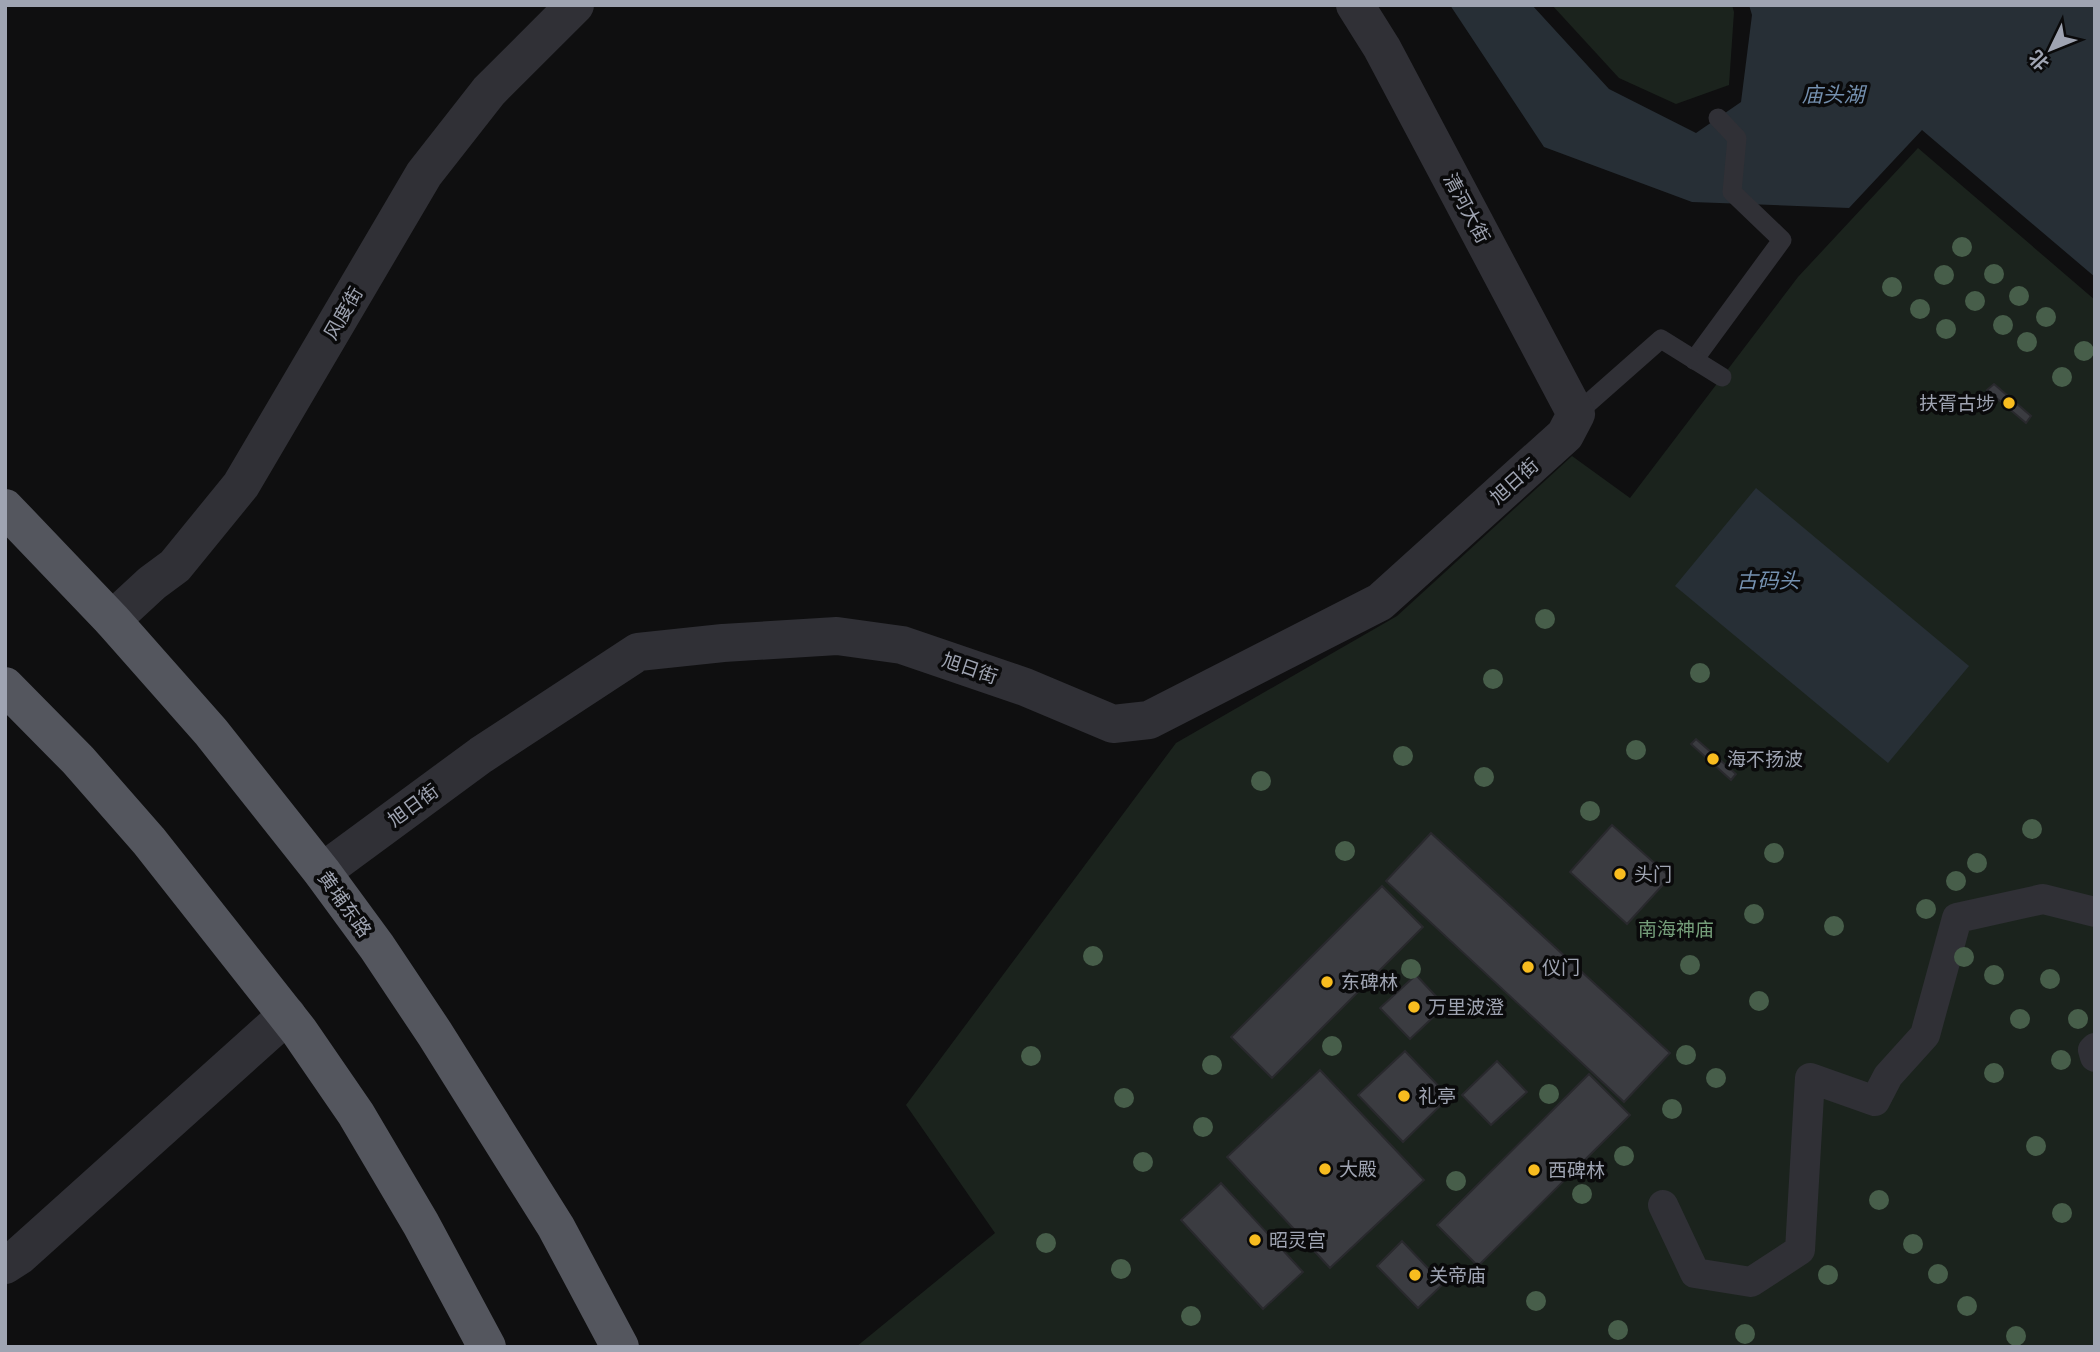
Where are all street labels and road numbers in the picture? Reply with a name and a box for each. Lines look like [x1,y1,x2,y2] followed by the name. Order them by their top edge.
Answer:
[1439,169,1495,247] street label: 清河大街
[319,283,367,343] street label: 风度街
[1485,454,1543,508] street label: 旭日街
[939,648,1001,688] street label: 旭日街
[383,779,443,831] street label: 旭日街
[314,867,376,941] street label: 黄埔东路

